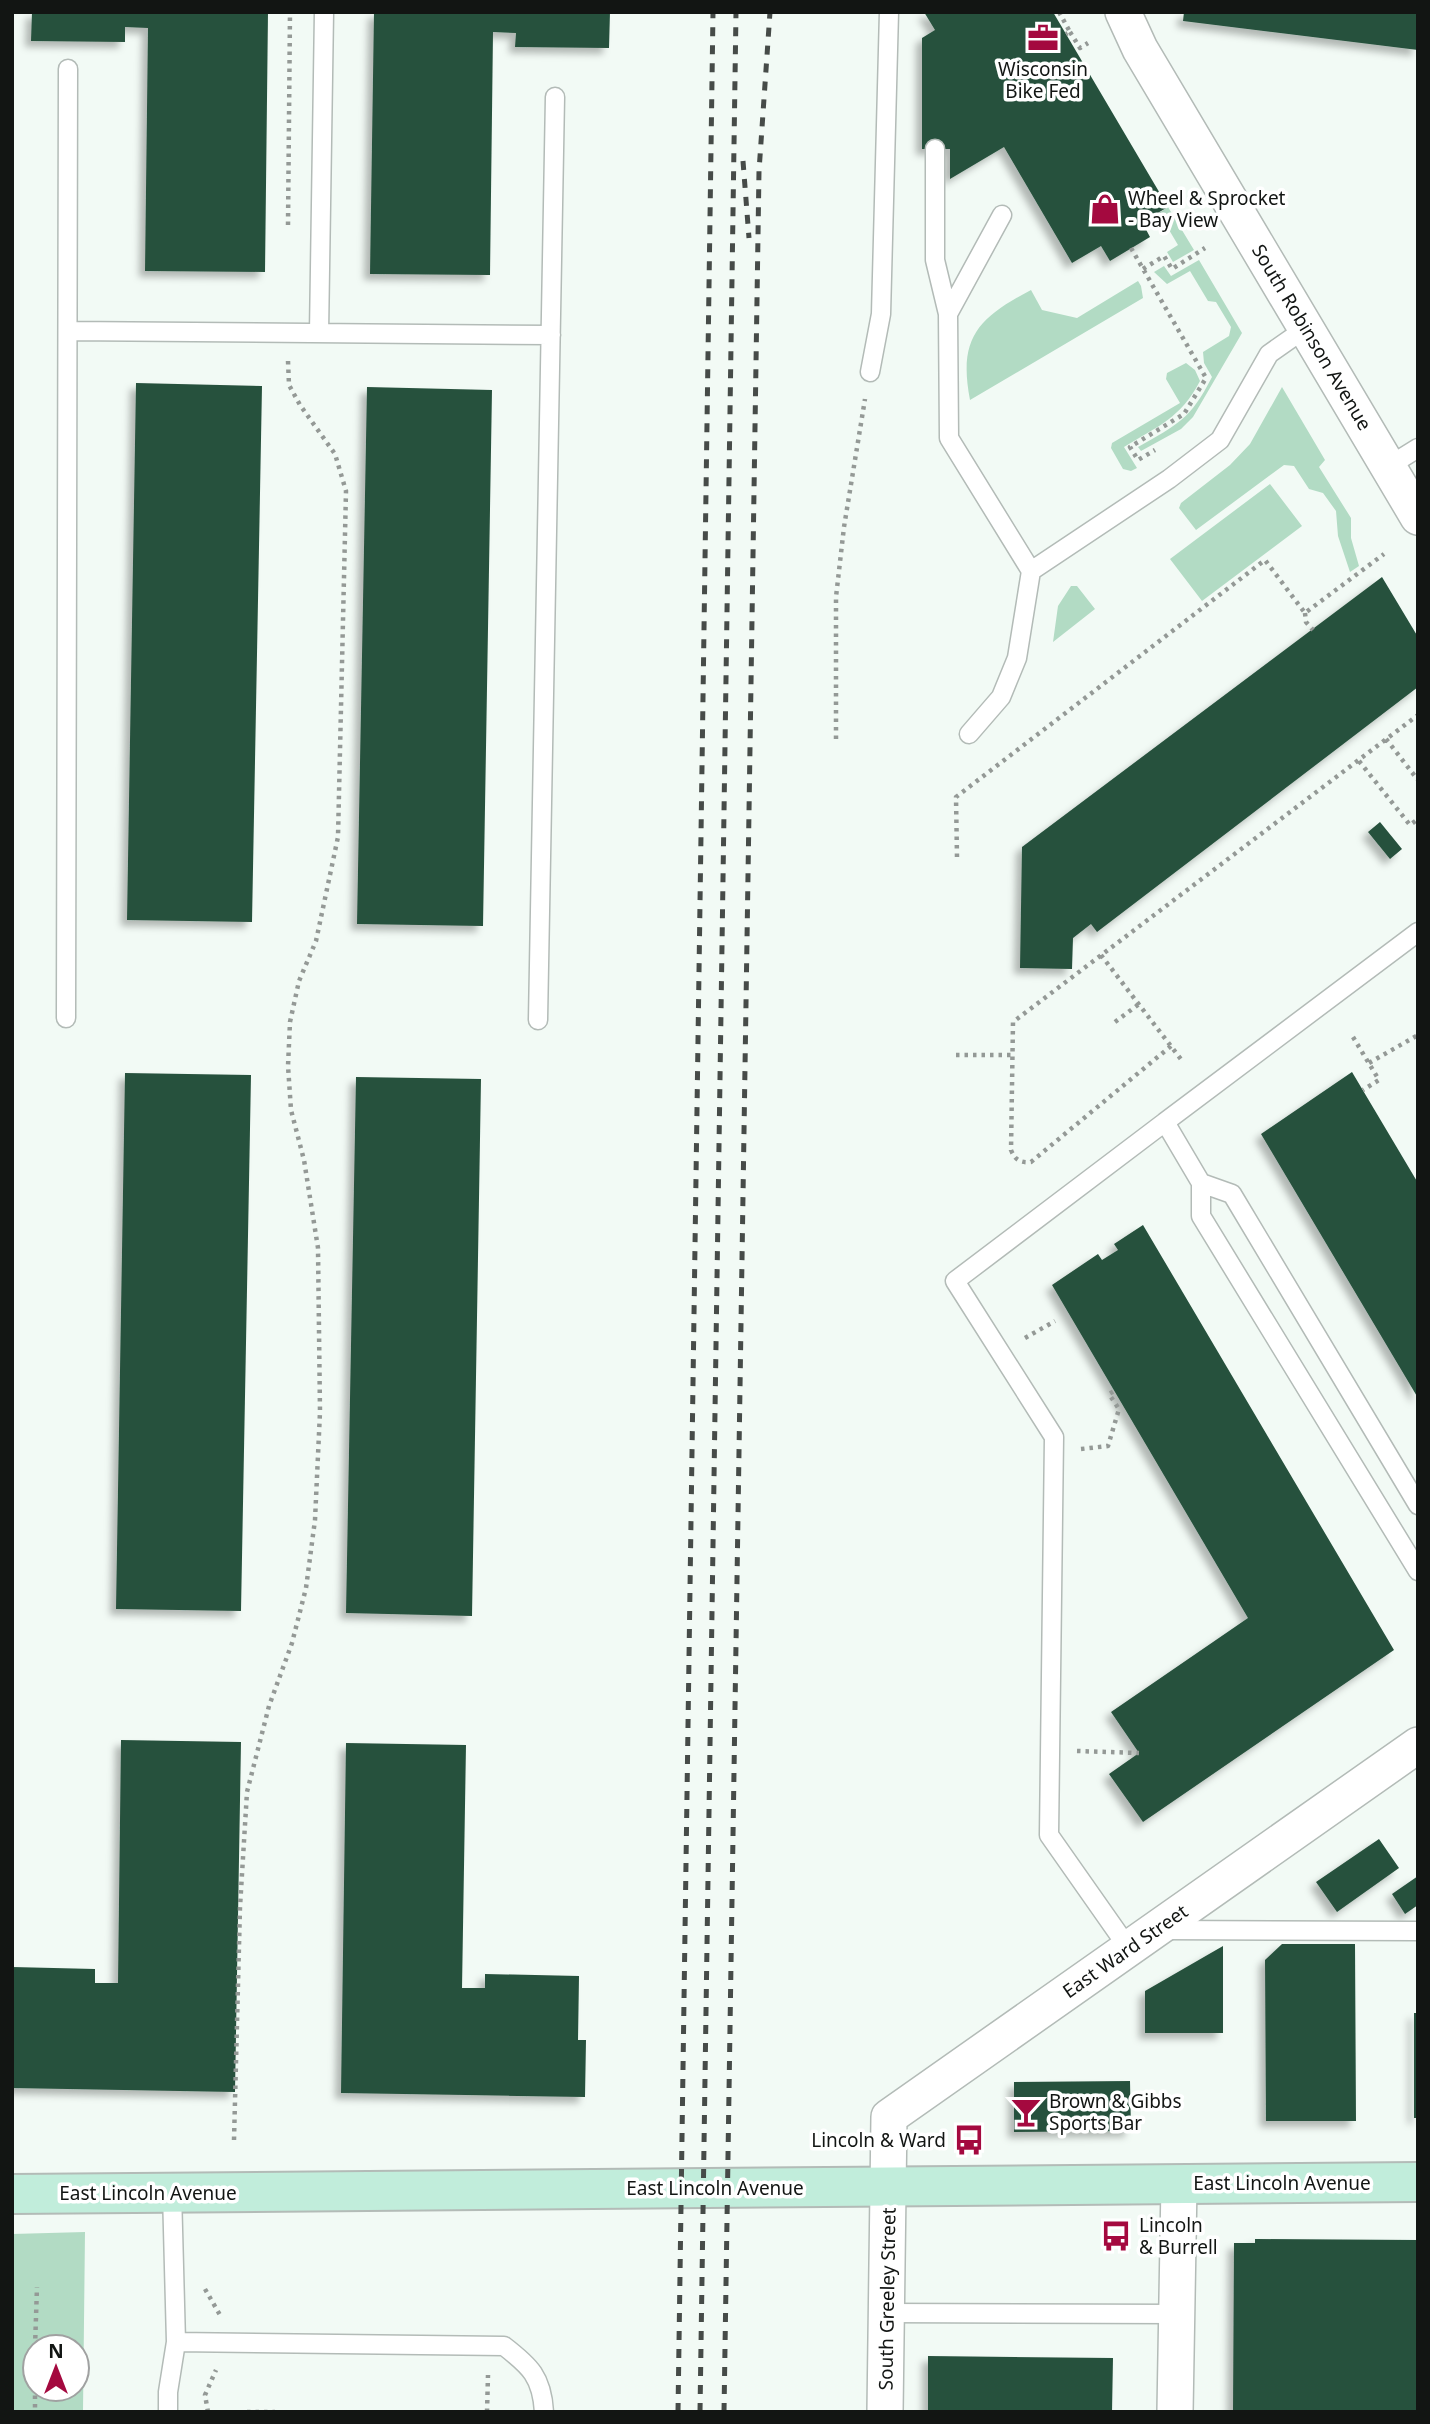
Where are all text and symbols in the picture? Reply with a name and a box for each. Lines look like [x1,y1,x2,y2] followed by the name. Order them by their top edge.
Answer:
[1026,21,1060,55] office icon: Wisconsin Bike Fed
[998,56,1088,104] place label: Wisconsin Bike Fed
[1128,185,1286,233] place label: Wheel & Sprocket - Bay View
[1088,192,1122,226] shop icon: Wheel & Sprocket - Bay View
[1246,239,1378,435] street label: South Robinson Avenue
[1057,1898,1193,2004] street label: East Ward Street
[1049,2088,1182,2136] place label: Brown & Gibbs Sports Bar
[1009,2095,1043,2129] bar icon: Brown & Gibbs Sports Bar
[952,2123,986,2157] bus stop icon: Lincoln & Ward
[811,2127,946,2153] place label: Lincoln & Ward
[1193,2170,1371,2196] street label: East Lincoln Avenue
[626,2175,804,2201] street label: East Lincoln Avenue
[59,2180,237,2206] street label: East Lincoln Avenue
[872,2207,902,2391] street label: South Greeley Street
[1139,2212,1218,2260] place label: Lincoln & Burrell
[1099,2219,1133,2253] bus stop icon: Lincoln & Burrell
[21,2333,91,2403] north arrow
[48,2338,64,2364] text: N

